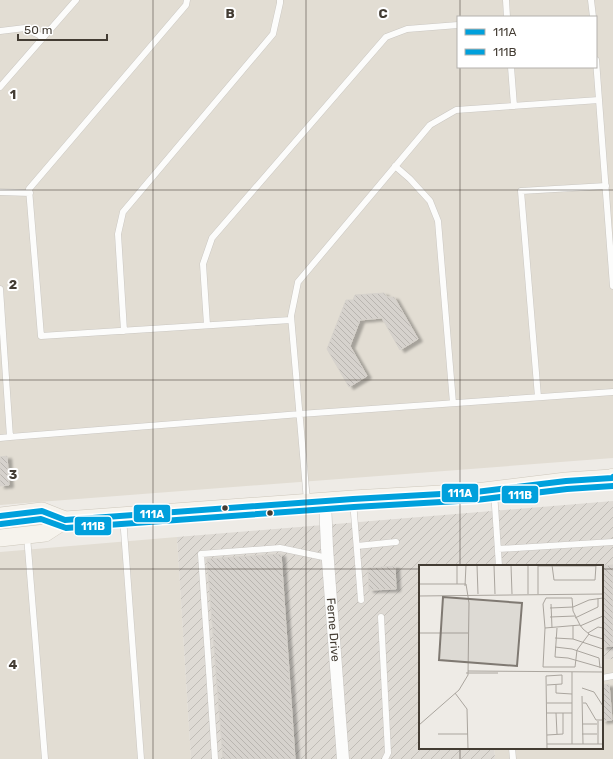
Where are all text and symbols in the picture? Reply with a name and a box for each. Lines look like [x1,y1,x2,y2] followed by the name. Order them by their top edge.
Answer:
[225,6,235,21] text: B
[378,6,388,21] text: C
[18,16,107,42] scale bar
[457,16,597,68] legend
[24,23,52,37] text: 50 m
[493,25,516,39] text: 111A
[493,45,516,59] text: 111B
[10,87,16,102] text: 1
[9,277,17,292] text: 2
[9,467,18,482] text: 3
[441,483,479,503] line badge: 111A
[501,485,539,504] line badge: 111B
[448,487,472,500] text: 111A
[508,489,532,502] text: 111B
[220,503,230,513] unlabelled marker
[133,504,171,523] line badge: 111A
[140,508,164,521] text: 111A
[265,508,275,518] unlabelled marker
[74,516,112,536] line badge: 111B
[81,520,105,533] text: 111B
[419,565,603,749] inset map
[324,597,343,662] street label: Ferne Drive
[9,657,18,672] text: 4

